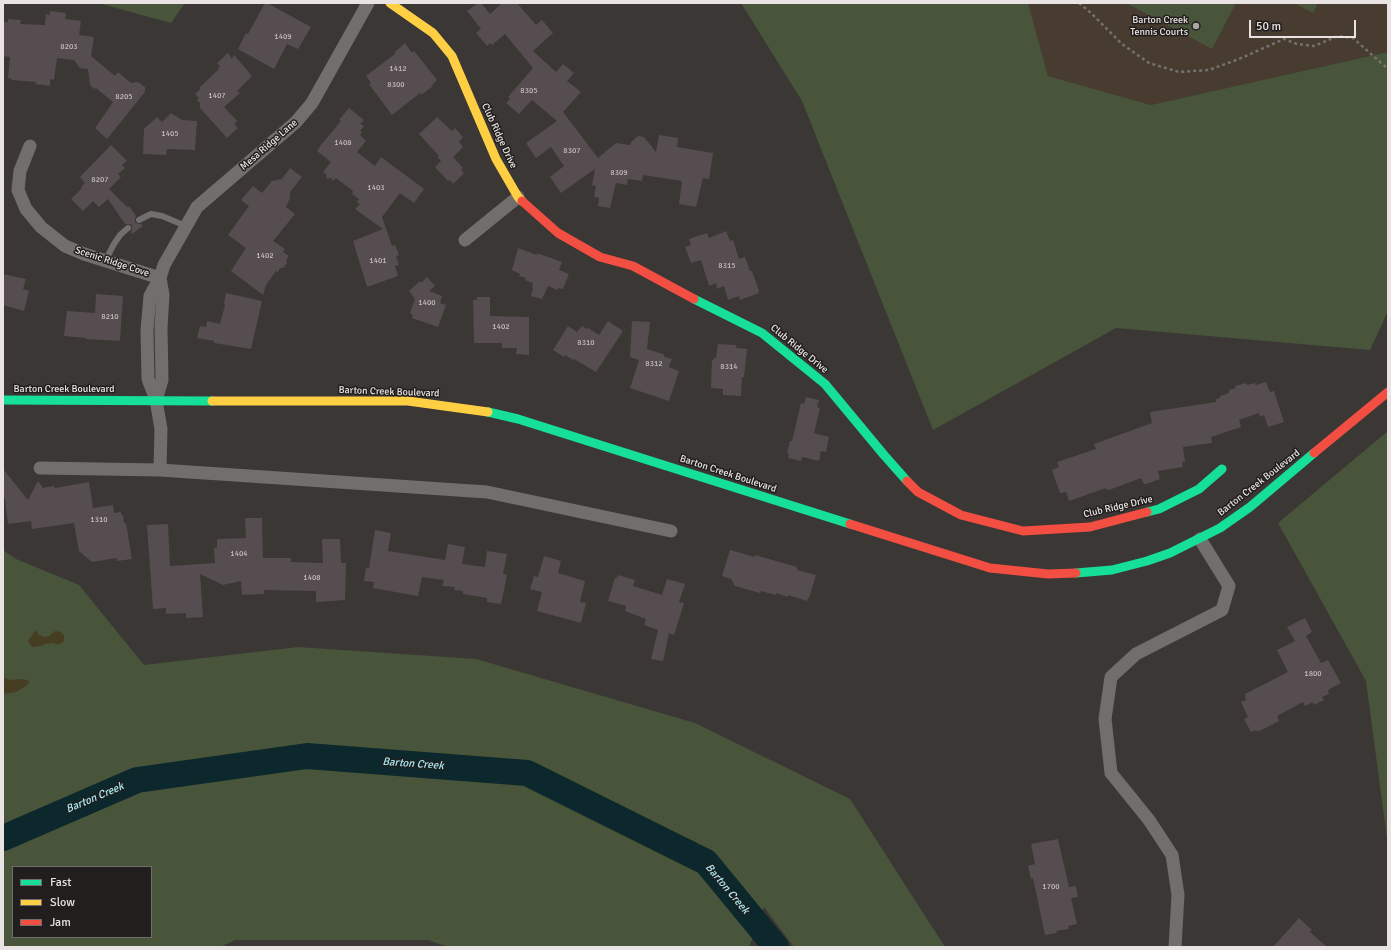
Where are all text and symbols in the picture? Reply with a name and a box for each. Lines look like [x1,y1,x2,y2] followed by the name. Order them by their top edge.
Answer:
[1251,12,1358,38] scale bar
[1130,14,1188,38] place label: Barton Creek Tennis Courts
[1256,19,1281,34] text: 50 m
[1191,21,1201,31] marker: Barton Creek Tennis Courts
[274,32,292,42] house number: 1409
[60,42,78,52] house number: 8203
[389,64,407,74] house number: 1412
[387,80,405,90] house number: 8300
[520,86,538,96] house number: 8305
[208,91,226,101] house number: 1407
[115,92,133,102] house number: 8205
[479,101,519,171] street label: Club Ridge Drive
[238,117,300,173] street label: Mesa Ridge Lane
[161,129,179,139] house number: 1405
[334,138,352,148] house number: 1408
[563,146,581,156] house number: 8307
[610,168,628,178] house number: 8309
[91,175,109,185] house number: 8207
[367,183,385,193] house number: 1403
[73,244,151,280] street label: Scenic Ridge Cove
[256,251,274,261] house number: 1402
[369,256,387,266] house number: 1401
[718,261,736,271] house number: 8315
[418,298,436,308] house number: 1400
[101,312,119,322] house number: 8210
[492,322,510,332] house number: 1402
[768,322,830,376] street label: Club Ridge Drive
[577,338,595,348] house number: 8310
[645,359,663,369] house number: 8312
[720,362,738,372] house number: 8314
[14,383,114,395] street label: Barton Creek Boulevard
[338,384,440,400] street label: Barton Creek Boulevard
[1216,447,1302,519] street label: Barton Creek Boulevard
[678,453,778,495] street label: Barton Creek Boulevard
[1082,493,1154,521] street label: Club Ridge Drive
[90,515,108,525] house number: 1310
[230,549,248,559] house number: 1404
[303,573,321,583] house number: 1408
[1304,669,1322,679] house number: 1800
[382,755,444,773] water label: Barton Creek
[64,780,126,816] water label: Barton Creek
[702,861,752,917] water label: Barton Creek
[12,866,152,938] legend
[50,875,71,890] text: Fast
[1042,882,1060,892] house number: 1700
[50,895,75,910] text: Slow
[50,915,71,930] text: Jam

